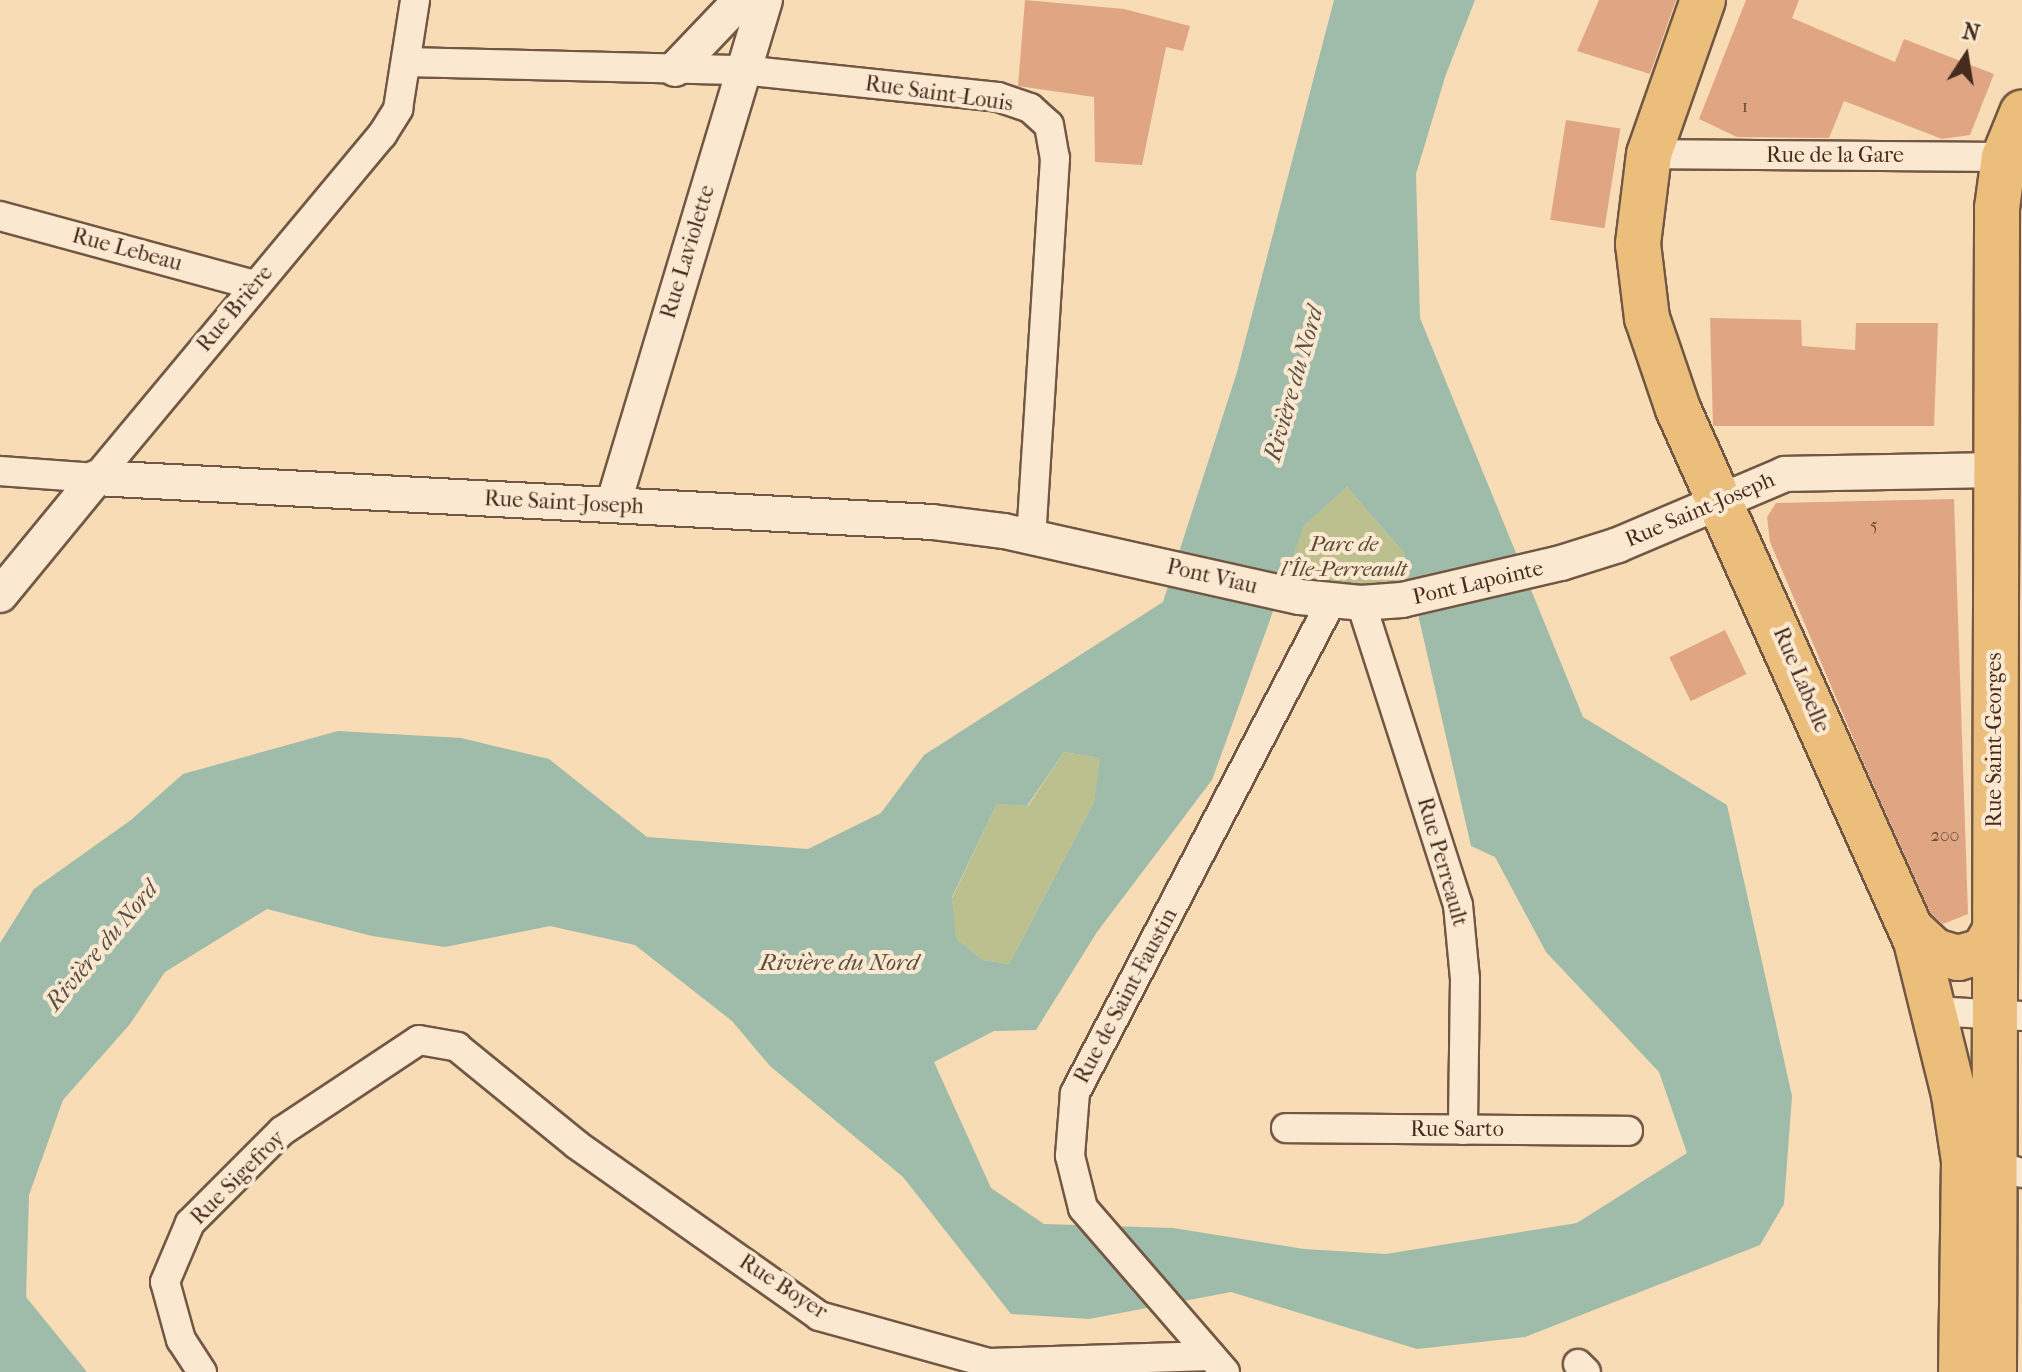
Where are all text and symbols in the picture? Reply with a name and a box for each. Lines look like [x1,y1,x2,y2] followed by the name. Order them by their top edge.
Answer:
[1926,16,2006,96] north arrow
[1960,18,1982,47] text: N
[863,71,1015,117] street label: Rue Saint-Louis
[1742,96,1748,118] house number: 1
[1766,143,1904,169] street label: Rue de la Gare
[655,182,721,322] street label: Rue Laviolette
[69,223,185,277] street label: Rue Lebeau
[191,260,279,358] street label: Rue Brière
[1258,303,1330,465] water label: Rivière du Nord
[1621,467,1779,553] street label: Rue Saint-Joseph
[484,486,644,520] street label: Rue Saint-Joseph
[1870,515,1878,537] house number: 5
[1281,531,1407,582] park label: Parc de l'Île-Perreault
[1164,554,1260,600] street label: Pont Viau
[1410,555,1546,611] street label: Pont Lapointe
[1767,623,1835,737] street label: Rue Labelle
[1982,652,2008,828] street label: Rue Saint-Georges
[1411,794,1473,930] street label: Rue Perreault
[1930,825,1960,847] house number: 200
[40,876,164,1016] water label: Rivière du Nord
[1069,904,1183,1088] street label: Rue de Saint-Faustin
[759,949,919,977] water label: Rivière du Nord
[1410,1117,1504,1143] street label: Rue Sarto
[185,1125,291,1231] street label: Rue Sigefroy
[734,1249,832,1325] street label: Rue Boyer

